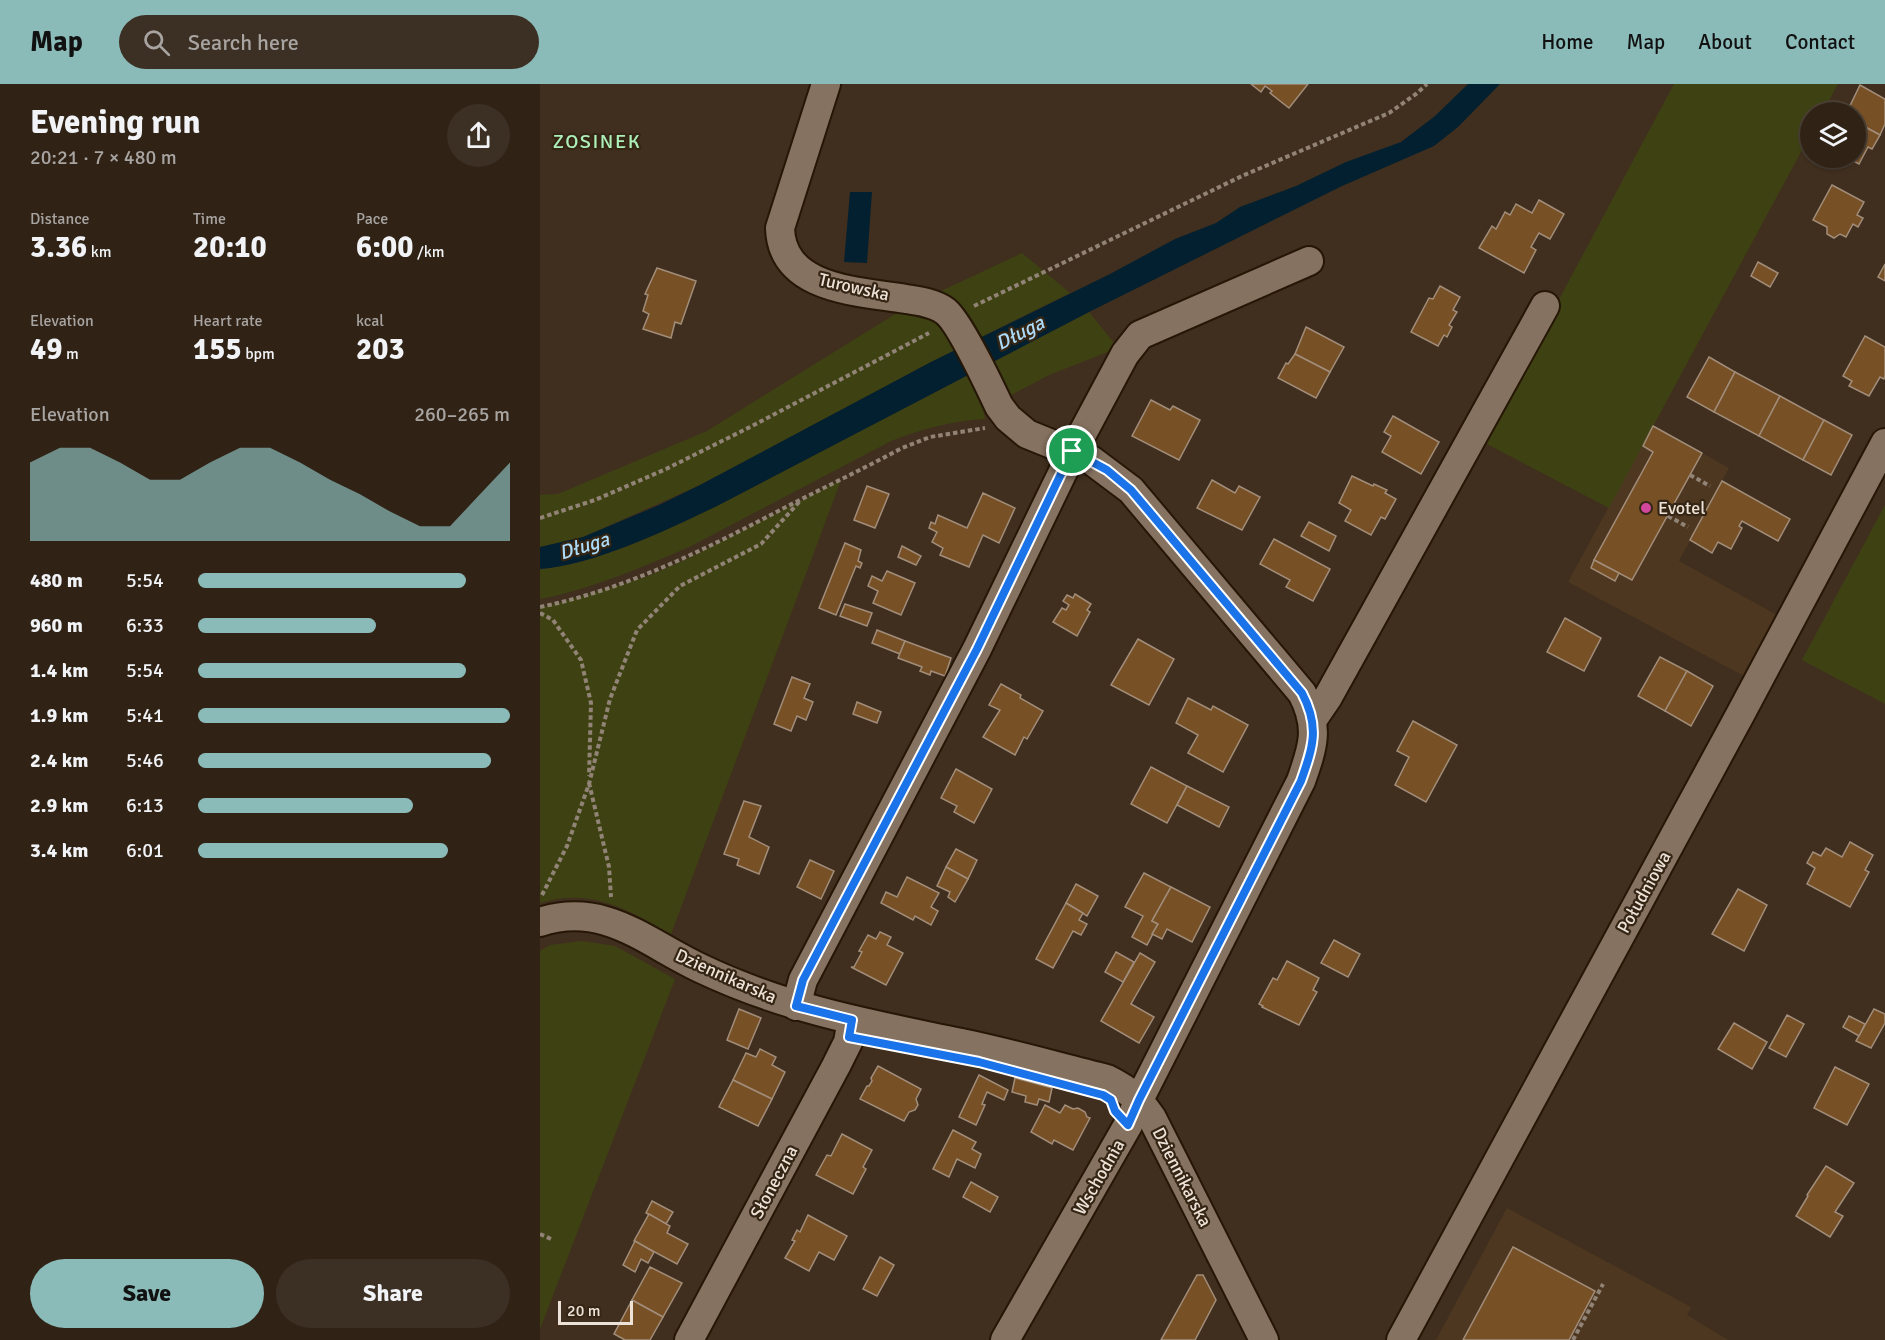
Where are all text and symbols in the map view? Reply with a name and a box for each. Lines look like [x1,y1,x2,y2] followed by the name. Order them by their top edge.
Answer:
[119,15,539,69] search box
[30,25,83,59] text: Map
[140,26,173,59] icon: search
[188,29,299,56] text: Search here
[1541,29,1594,55] text: Home
[1627,29,1665,55] text: Map
[1698,29,1752,55] text: About
[1785,29,1855,55] text: Contact
[30,102,200,143] text: Evening run
[1800,102,1866,168] map controls
[1800,102,1866,168] button: layers
[447,104,510,167] button: share
[553,129,641,154] district label: ZOSINEK
[30,145,177,170] text: 20:21 · 7 × 480 m
[30,209,90,229] text: Distance
[193,209,226,229] text: Time
[356,209,388,229] text: Pace
[30,229,87,266] text: 3.36
[193,229,267,266] text: 20:10
[356,229,413,266] text: 6:00
[87,242,112,262] text: km
[413,242,445,262] text: /km
[817,268,891,306] street label: Turowska
[991,310,1049,356] water label: Długa
[30,311,94,331] text: Elevation
[193,311,262,331] text: Heart rate
[356,311,384,331] text: kcal
[30,331,62,368] text: 49
[193,331,242,368] text: 155
[356,331,405,368] text: 203
[62,344,79,364] text: m
[242,344,275,364] text: bpm
[30,402,110,427] text: Elevation
[414,402,510,427] text: 260–265 m
[1046,425,1097,476] pin
[1055,434,1088,467] icon: arrive
[1658,497,1706,519] place label: Evotel
[1639,501,1653,515] marker: Evotel
[556,526,613,565] water label: Długa
[30,568,83,593] text: 480 m
[126,568,164,593] text: 5:54
[30,613,83,638] text: 960 m
[126,613,164,638] text: 6:33
[30,658,88,683] text: 1.4 km
[126,658,164,683] text: 5:54
[30,703,88,728] text: 1.9 km
[126,703,164,728] text: 5:41
[30,748,88,773] text: 2.4 km
[126,748,164,773] text: 5:46
[30,793,88,818] text: 2.9 km
[126,793,164,818] text: 6:13
[30,838,88,863] text: 3.4 km
[126,838,164,863] text: 6:01
[1612,847,1676,937] street label: Południowa
[672,944,780,1008] street label: Dziennikarska
[1148,1124,1216,1230] street label: Dziennikarska
[1069,1135,1129,1219] street label: Wschodnia
[746,1142,802,1222] street label: Słoneczna
[30,1259,264,1328] button: Save
[276,1259,510,1328] button: Share
[558,1298,633,1326] scale bar
[567,1301,601,1321] text: 20 m

